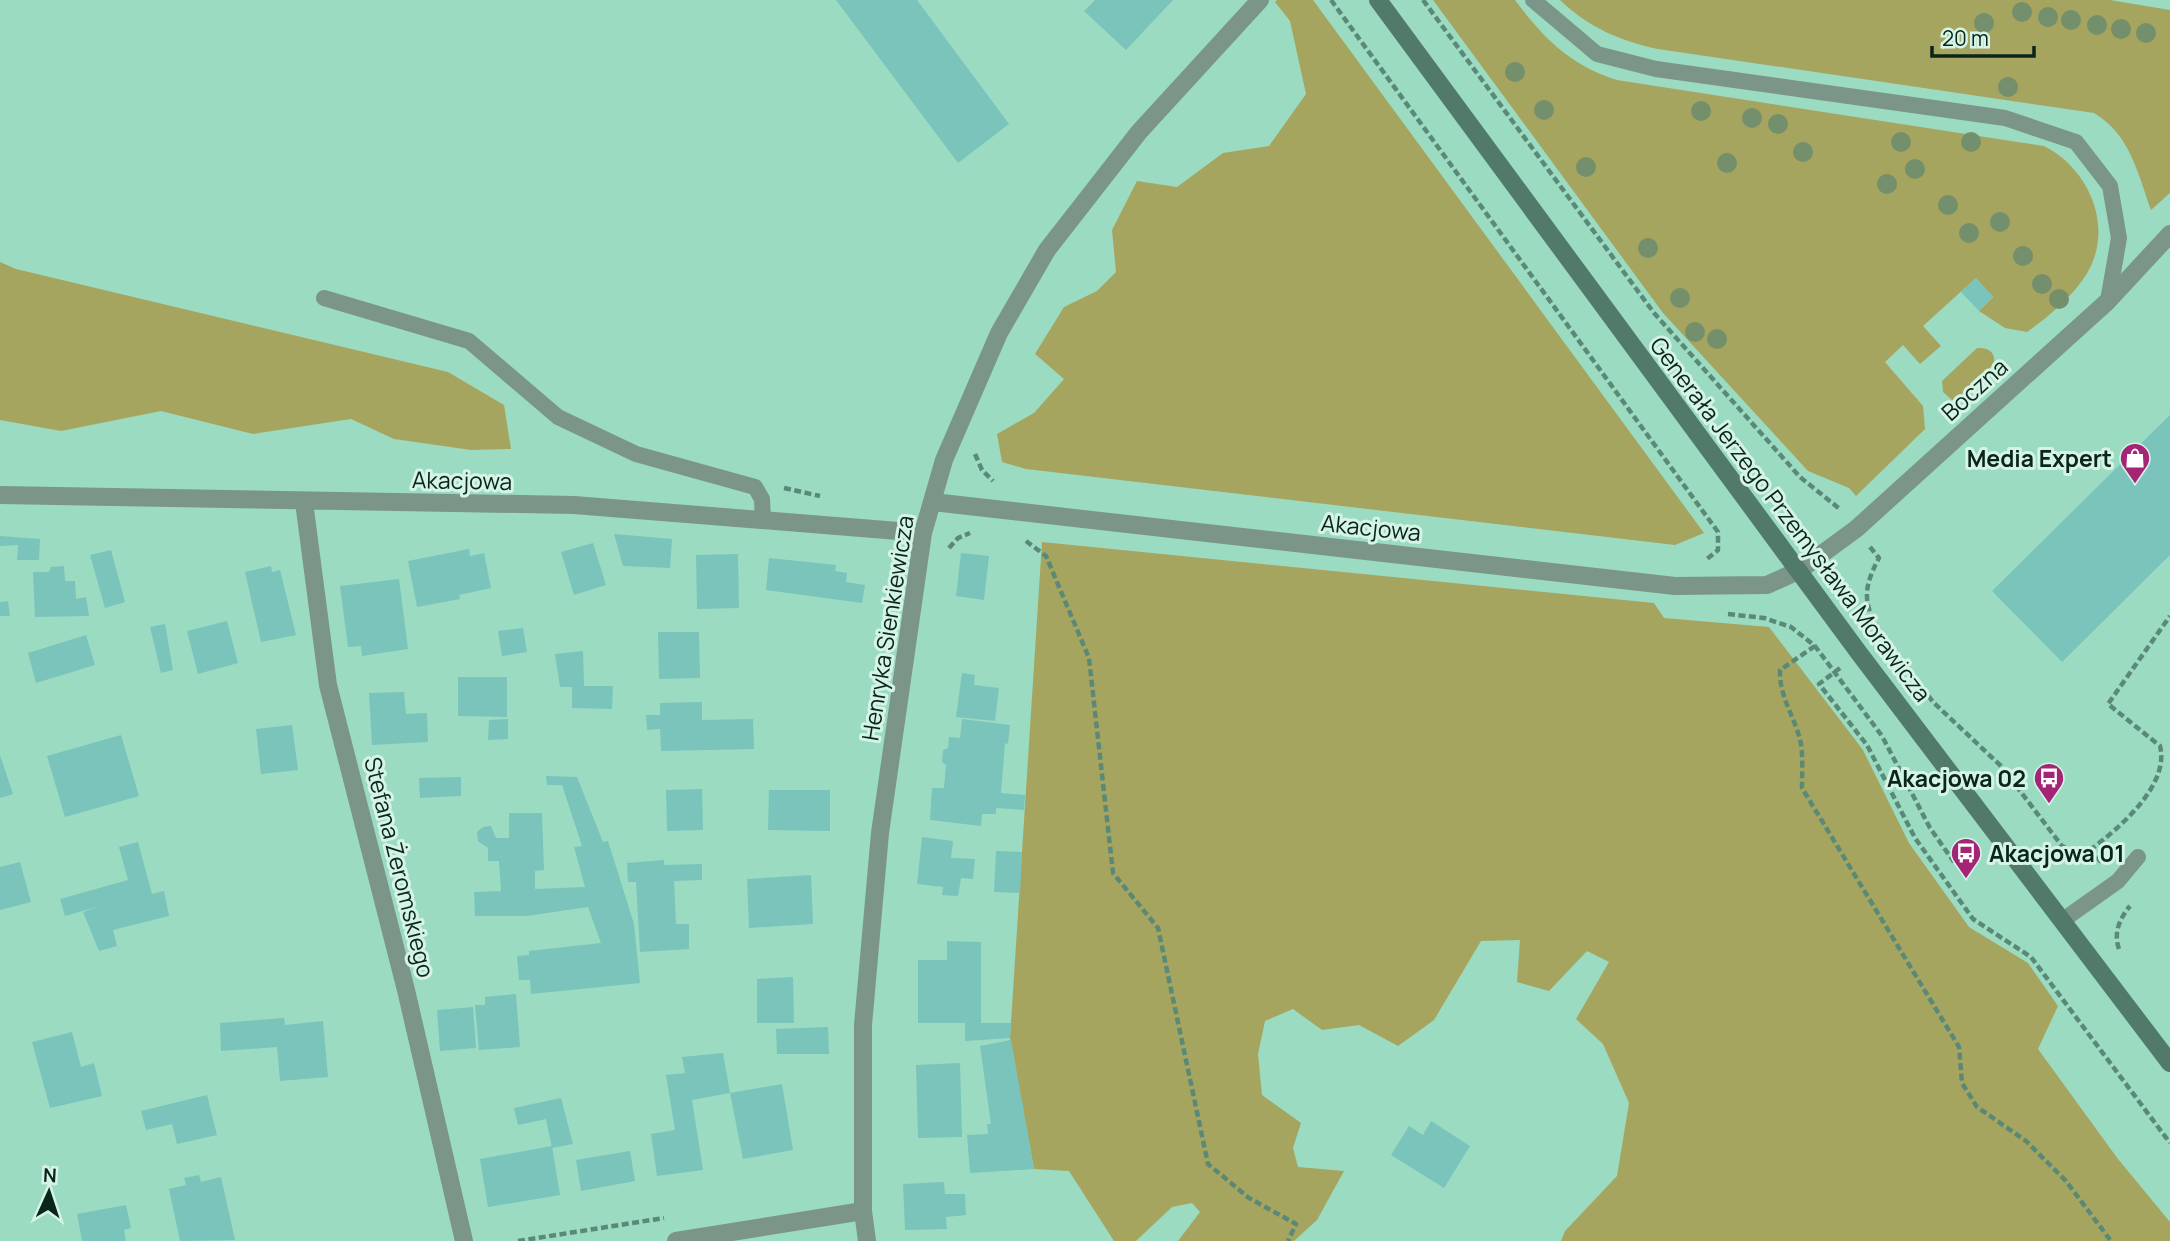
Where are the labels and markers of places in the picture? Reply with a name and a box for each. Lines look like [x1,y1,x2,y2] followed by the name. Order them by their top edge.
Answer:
[2118,441,2152,485] shop icon: Media Expert
[1967,442,2112,474] place label: Media Expert
[2032,761,2066,805] bus stop icon: Akacjowa 02
[1887,762,2026,794] place label: Akacjowa 02
[1949,836,1983,880] bus stop icon: Akacjowa 01
[1989,837,2125,869] place label: Akacjowa 01

